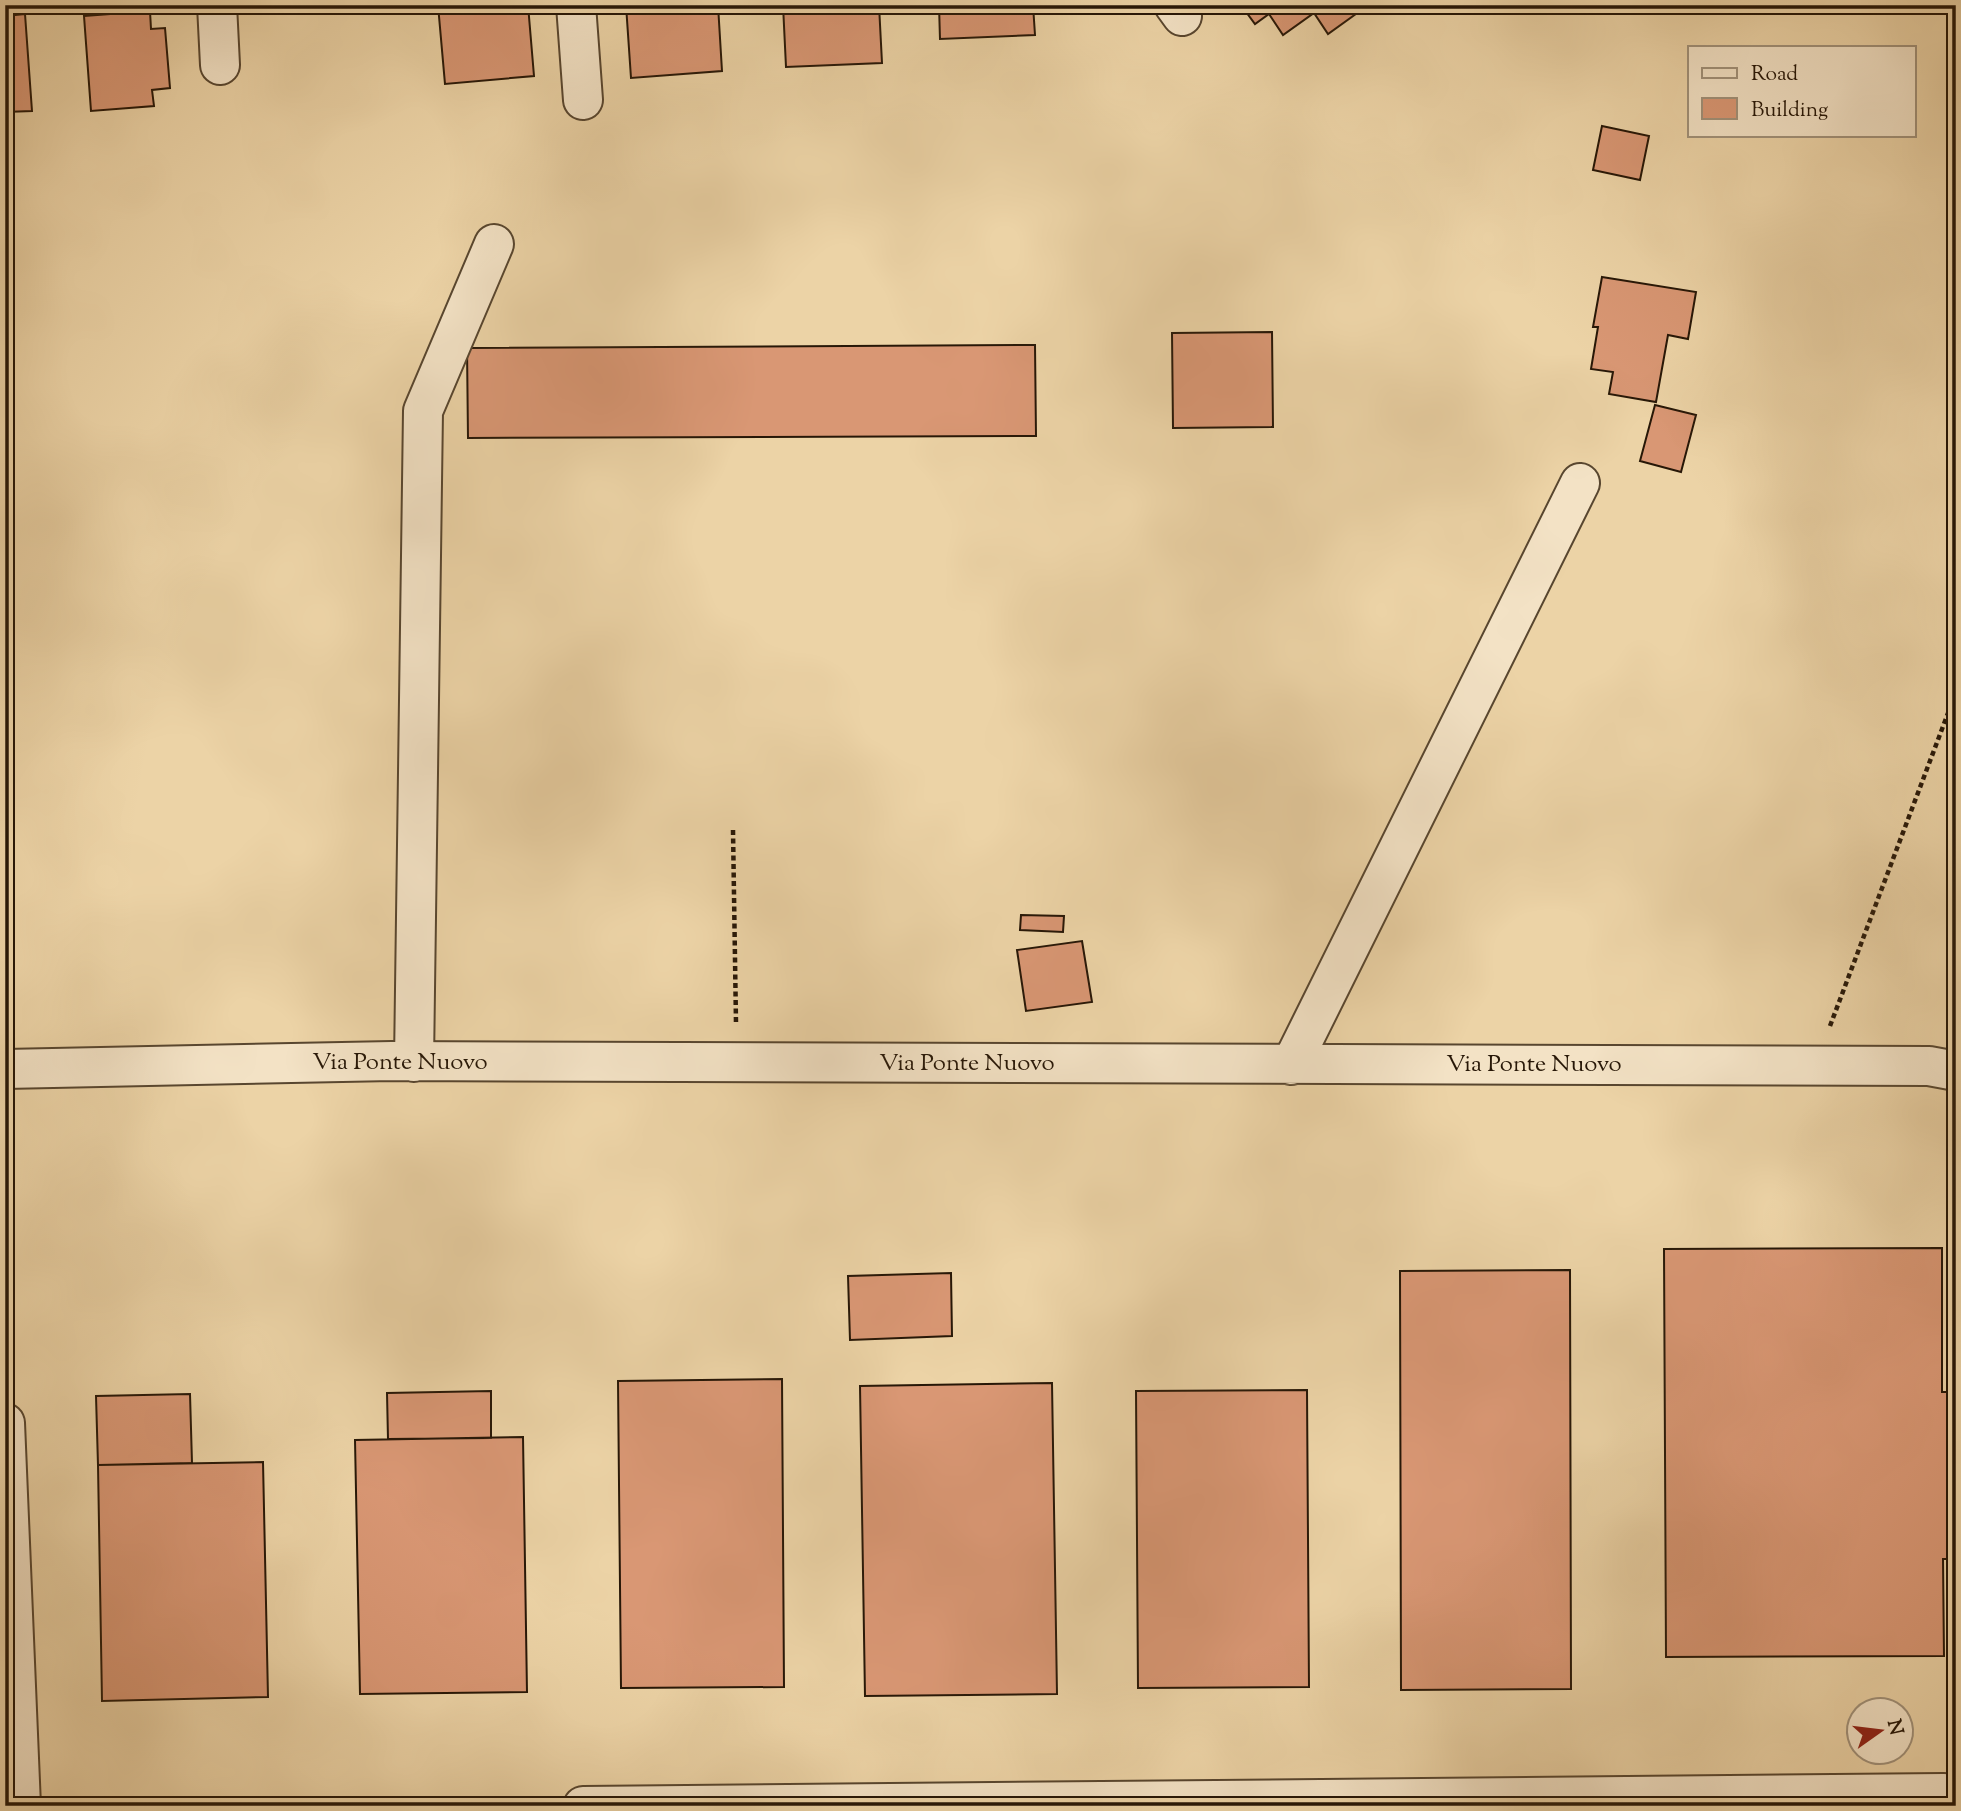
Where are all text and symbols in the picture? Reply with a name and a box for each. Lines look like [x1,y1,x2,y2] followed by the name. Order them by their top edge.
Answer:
[1688,46,1916,136] legend
[1751,60,1798,90] text: Road
[1751,96,1828,126] text: Building
[312,1046,488,1080] street label: Via Ponte Nuovo
[879,1047,1055,1081] street label: Via Ponte Nuovo
[1446,1048,1622,1082] street label: Via Ponte Nuovo
[1846,1696,1916,1766] north arrow
[1879,1717,1909,1738] text: N

